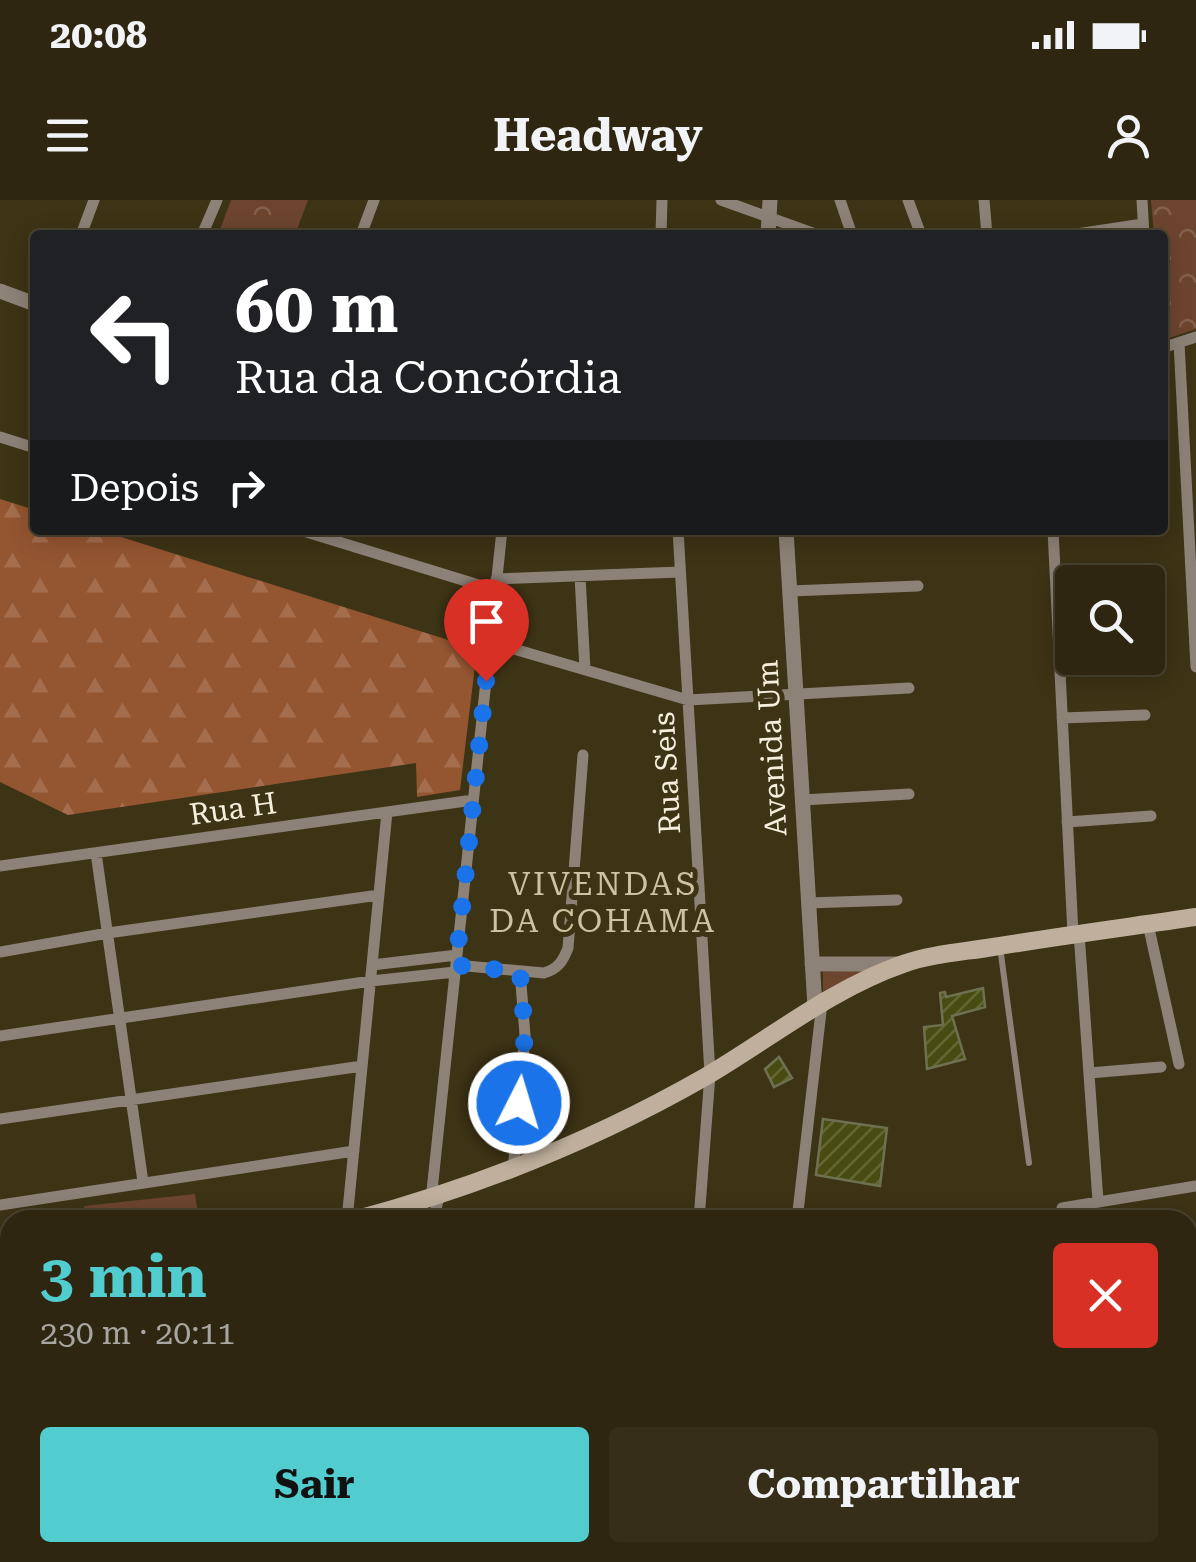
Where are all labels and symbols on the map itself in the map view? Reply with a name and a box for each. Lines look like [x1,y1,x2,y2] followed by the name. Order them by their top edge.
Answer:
[444,579,529,682] pin
[749,659,794,837] street label: Avenida Um
[646,711,687,835] street label: Rua Seis
[187,785,279,832] street label: Rua H
[489,865,717,940] district label: VIVENDAS DA COHAMA
[467,1051,571,1155] position arrow

